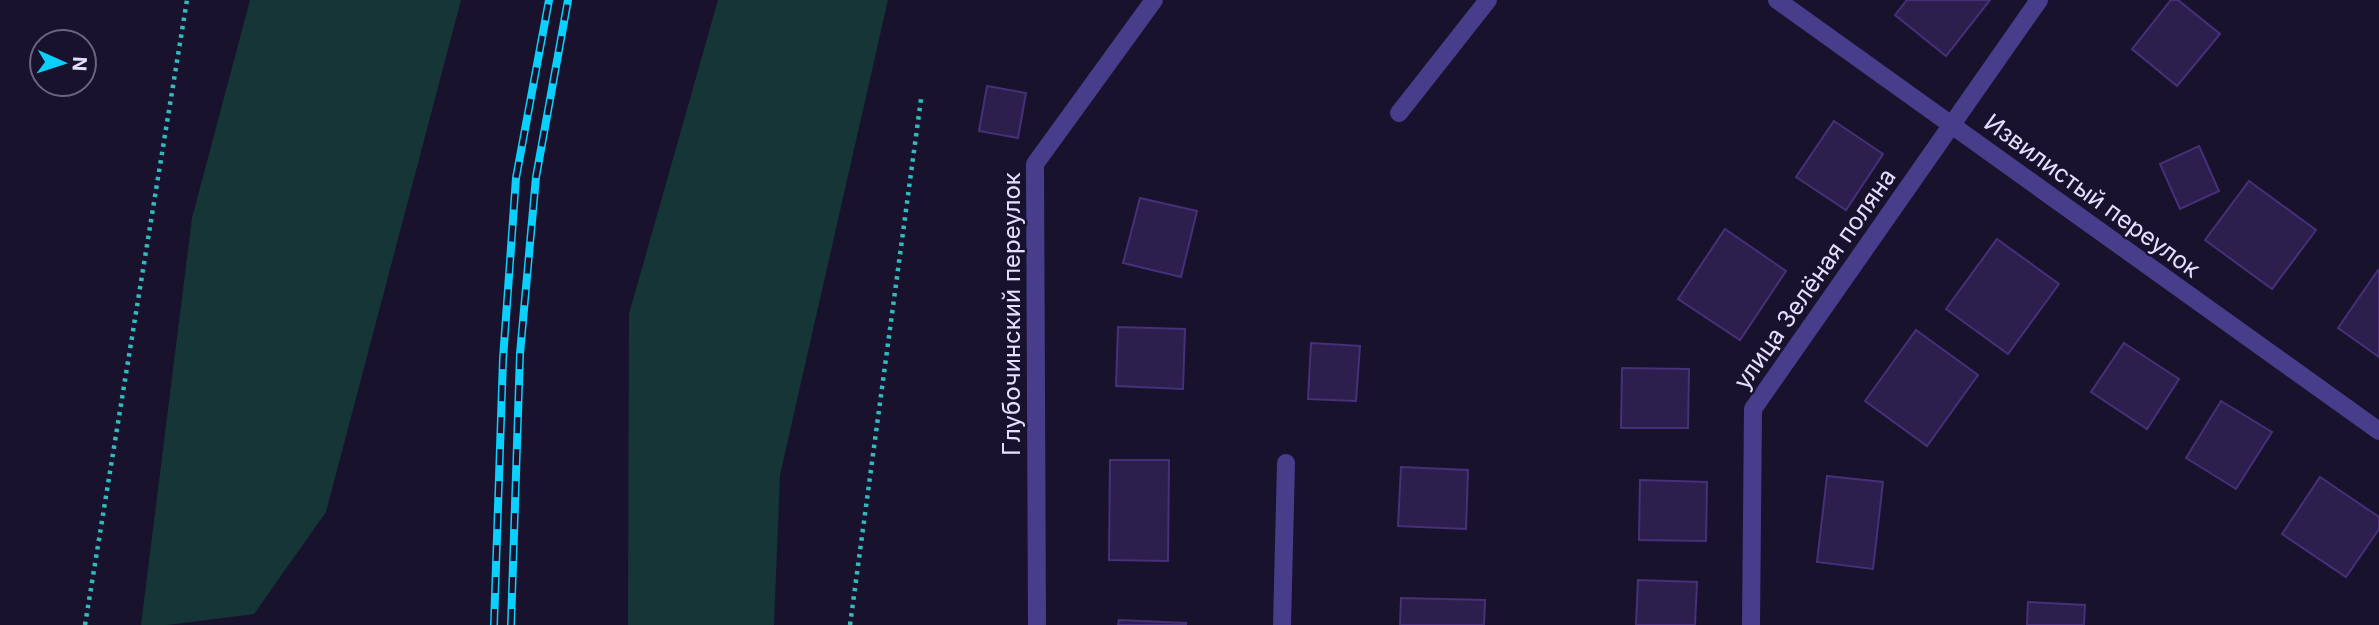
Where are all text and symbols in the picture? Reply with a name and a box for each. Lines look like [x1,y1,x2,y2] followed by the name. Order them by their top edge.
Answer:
[28,28,98,98] north arrow
[68,56,91,72] text: N
[1979,108,2206,284] street label: Извилистый переулок
[1727,163,1902,395] street label: улица Зелёная поляна
[997,172,1026,456] street label: Глубочинский переулок

